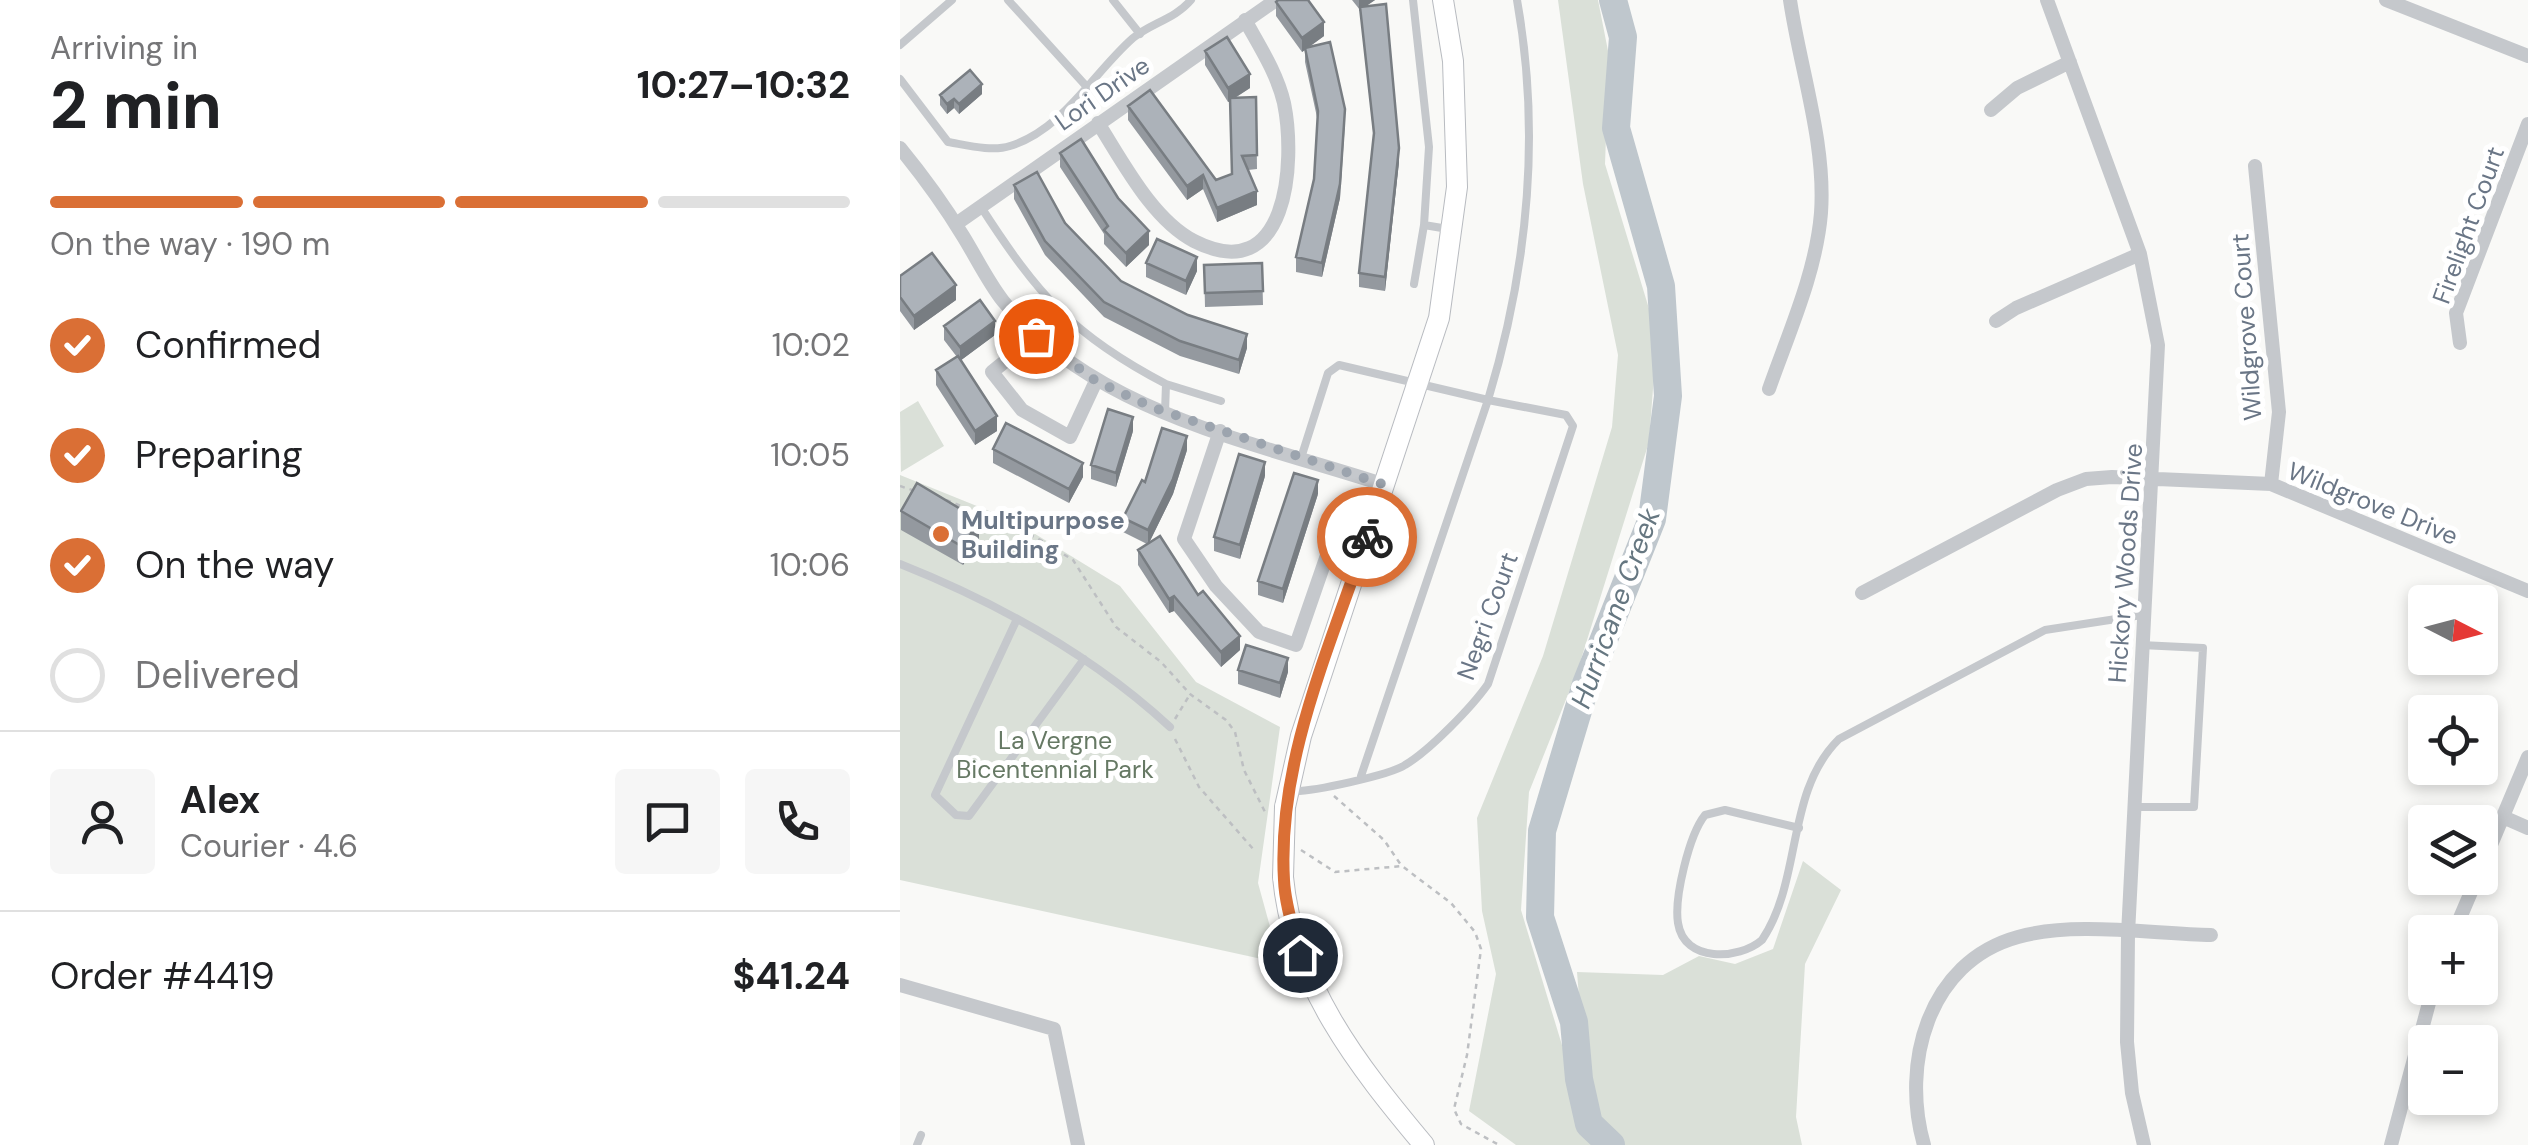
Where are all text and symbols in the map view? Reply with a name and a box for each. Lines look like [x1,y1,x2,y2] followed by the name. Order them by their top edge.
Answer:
[50,27,198,69] text: Arriving in
[1048,49,1156,138] street label: Lori Drive
[637,60,850,110] text: 10:27–10:32
[50,64,222,148] text: 2 min
[2425,142,2512,308] street label: Firelight Court
[50,223,330,265] text: On the way · 190 m
[2223,232,2270,422] street label: Wildgrove Court
[994,294,1079,379] pin
[1009,309,1064,364] icon: bag
[50,318,105,373] icon: check
[135,320,321,370] text: Confirmed
[772,324,850,366] text: 10:02
[50,428,105,483] icon: check
[135,430,303,480] text: Preparing
[770,434,850,476] text: 10:05
[2101,442,2150,684] street label: Hickory Woods Drive
[2283,454,2463,553] street label: Wildgrove Drive
[1317,487,1417,587] courier
[1562,502,1669,713] water label: Hurricane Creek
[961,504,1125,566] place label: Multipurpose Building
[1340,510,1395,565] icon: bike
[930,523,952,545] marker: Multipurpose Building
[50,538,105,593] icon: check
[135,540,334,590] text: On the way
[770,544,850,586] text: 10:06
[1449,548,1526,684] street label: Negri Court
[2408,585,2498,675] north arrow
[2408,585,2498,1115] map controls
[135,650,300,700] text: Delivered
[2408,695,2498,785] button: locate
[956,724,1154,786] park label: La Vergne Bicentennial Park
[50,769,155,874] button: person
[615,769,720,874] button: chat
[745,769,850,874] button: phone
[180,775,260,825] text: Alex
[2408,805,2498,895] button: layers
[180,825,358,867] text: Courier · 4.6
[1258,913,1343,998] pin
[2408,915,2498,1005] button: +
[1273,928,1328,983] icon: home
[50,951,275,1001] text: Order #4419
[733,951,850,1001] text: $41.24
[2408,1025,2498,1115] button: −

